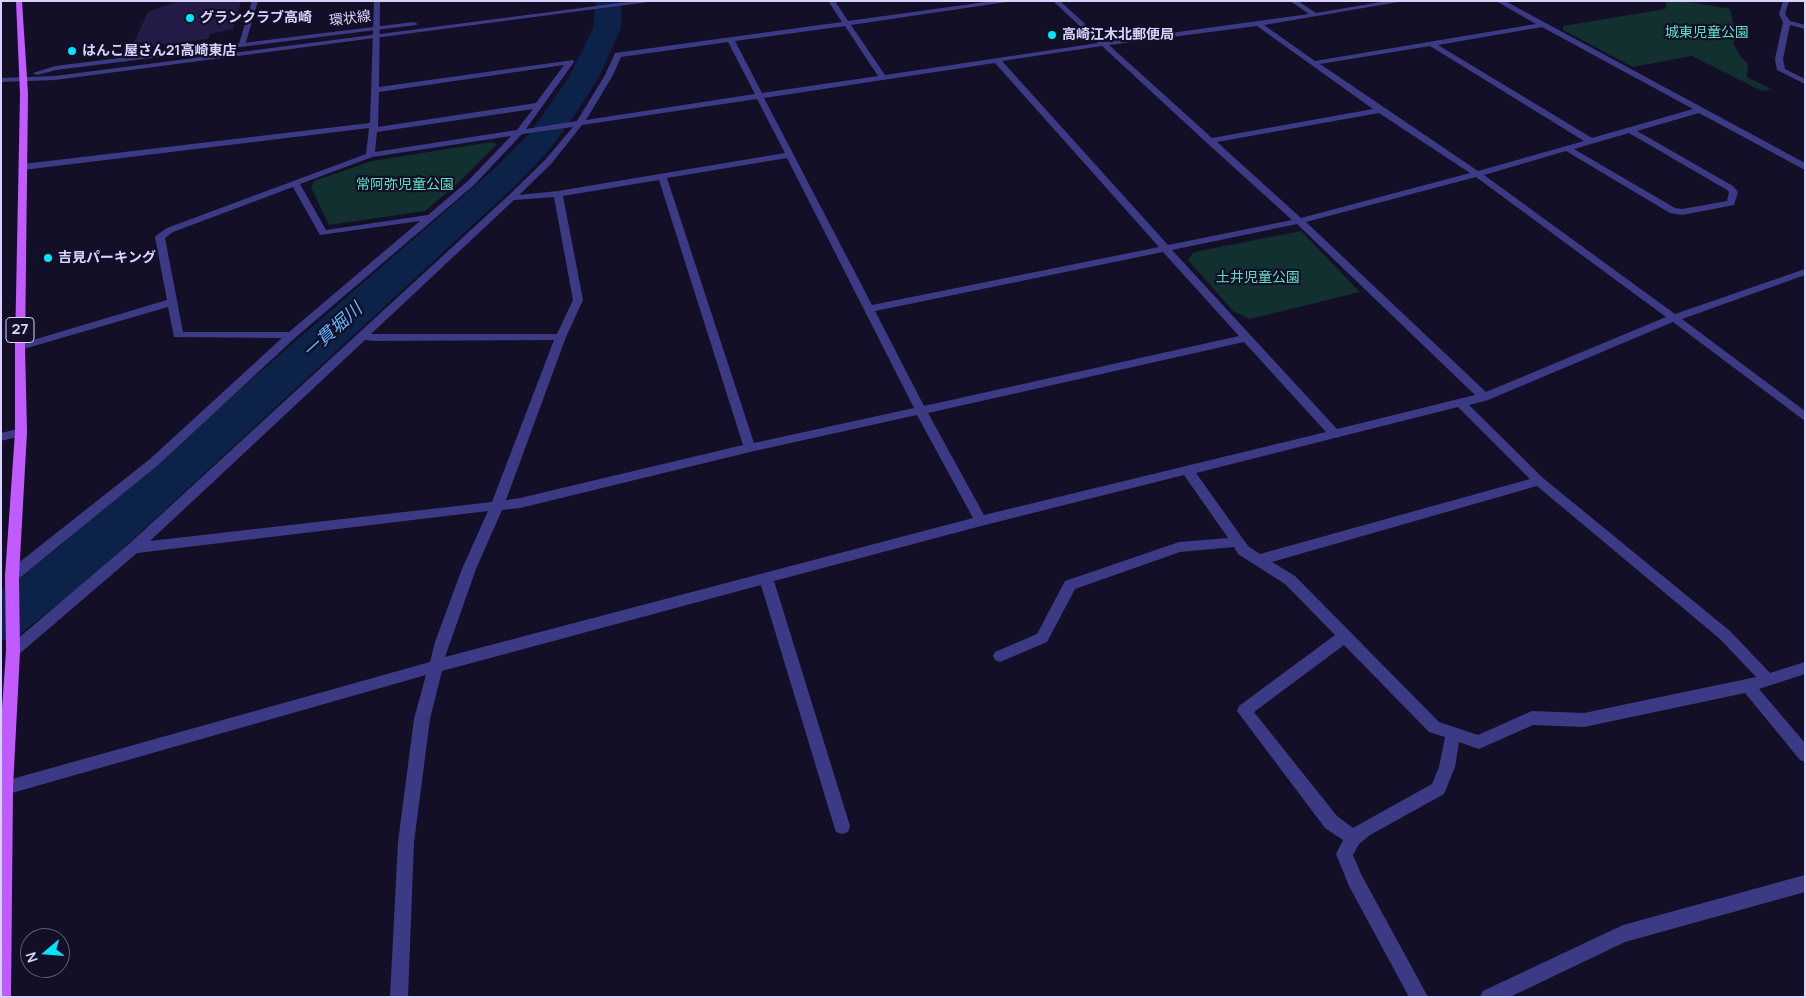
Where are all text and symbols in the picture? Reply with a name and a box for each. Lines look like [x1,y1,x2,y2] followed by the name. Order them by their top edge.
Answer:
[328,8,372,30] street label: 環状線
[200,10,312,26] place label: グランクラブ高崎
[184,12,196,24] marker: グランクラブ高崎
[1665,25,1749,41] park label: 城東児童公園
[1062,27,1174,43] place label: 高崎江木北郵便局
[1046,29,1058,41] marker: 高崎江木北郵便局
[82,43,236,59] place label: はんこ屋さん21高崎東店
[66,45,78,57] marker: はんこ屋さん21高崎東店
[356,177,454,193] park label: 常阿弥児童公園
[58,250,156,266] place label: 吉見パーキング
[42,252,54,264] marker: 吉見パーキング
[1216,270,1300,286] park label: 土井児童公園
[299,299,367,363] water label: 一貫堀川
[6,318,34,342] road number: 27
[20,928,70,978] north arrow
[21,950,42,965] text: N

